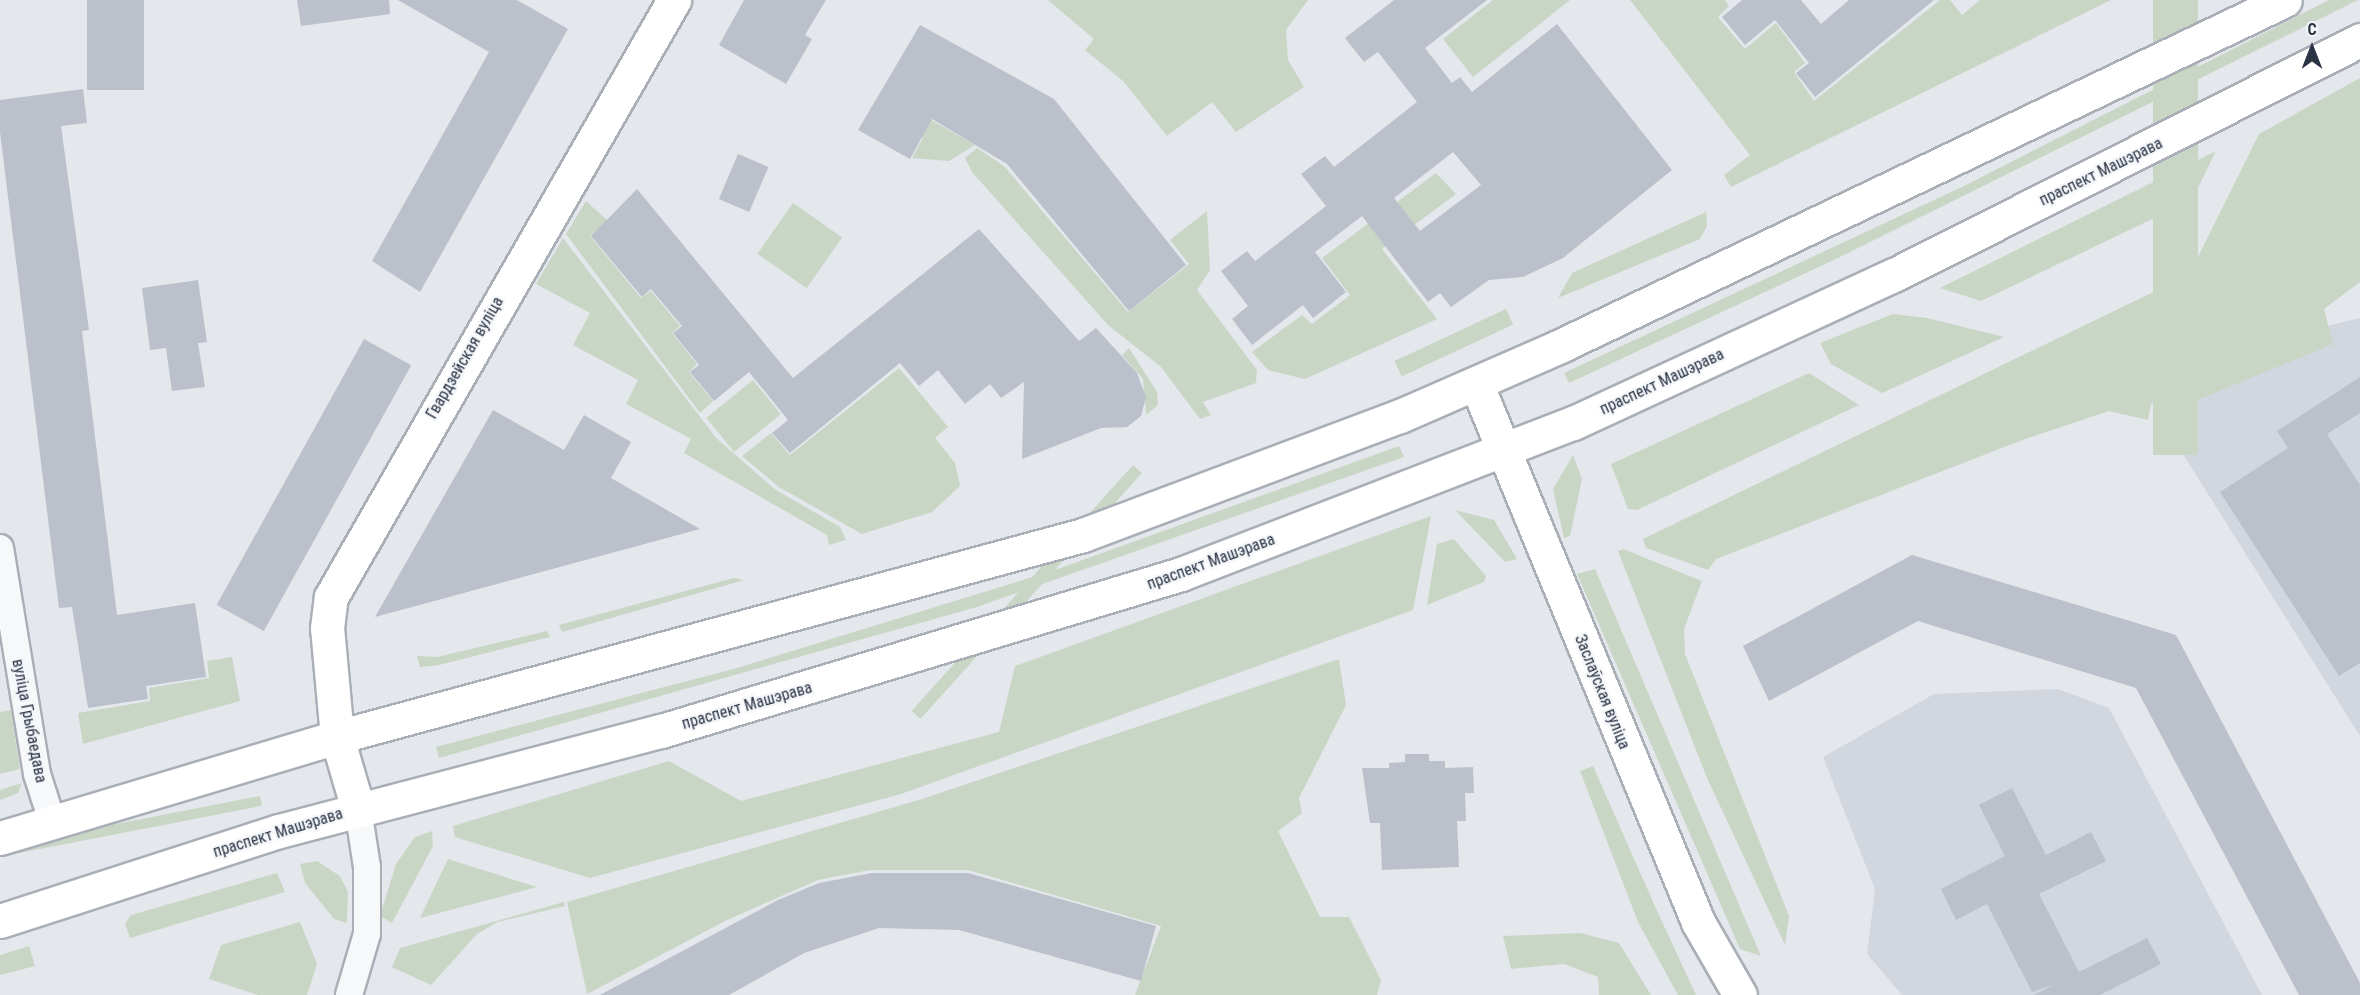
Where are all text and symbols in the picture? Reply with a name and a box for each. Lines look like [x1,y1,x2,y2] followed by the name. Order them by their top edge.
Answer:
[2282,18,2342,78] north arrow
[2307,20,2317,39] text: С
[2036,134,2166,210] street label: праспект Машэрава
[422,294,508,422] street label: Гвардзейская вуліца
[1597,345,1727,419] street label: праспект Машэрава
[1144,530,1278,594] street label: праспект Машэрава
[1570,632,1634,752] street label: Заслаўская вуліца
[8,657,50,785] street label: вуліца Грыбаедава
[680,678,814,734] street label: праспект Машэрава
[211,804,345,862] street label: праспект Машэрава

